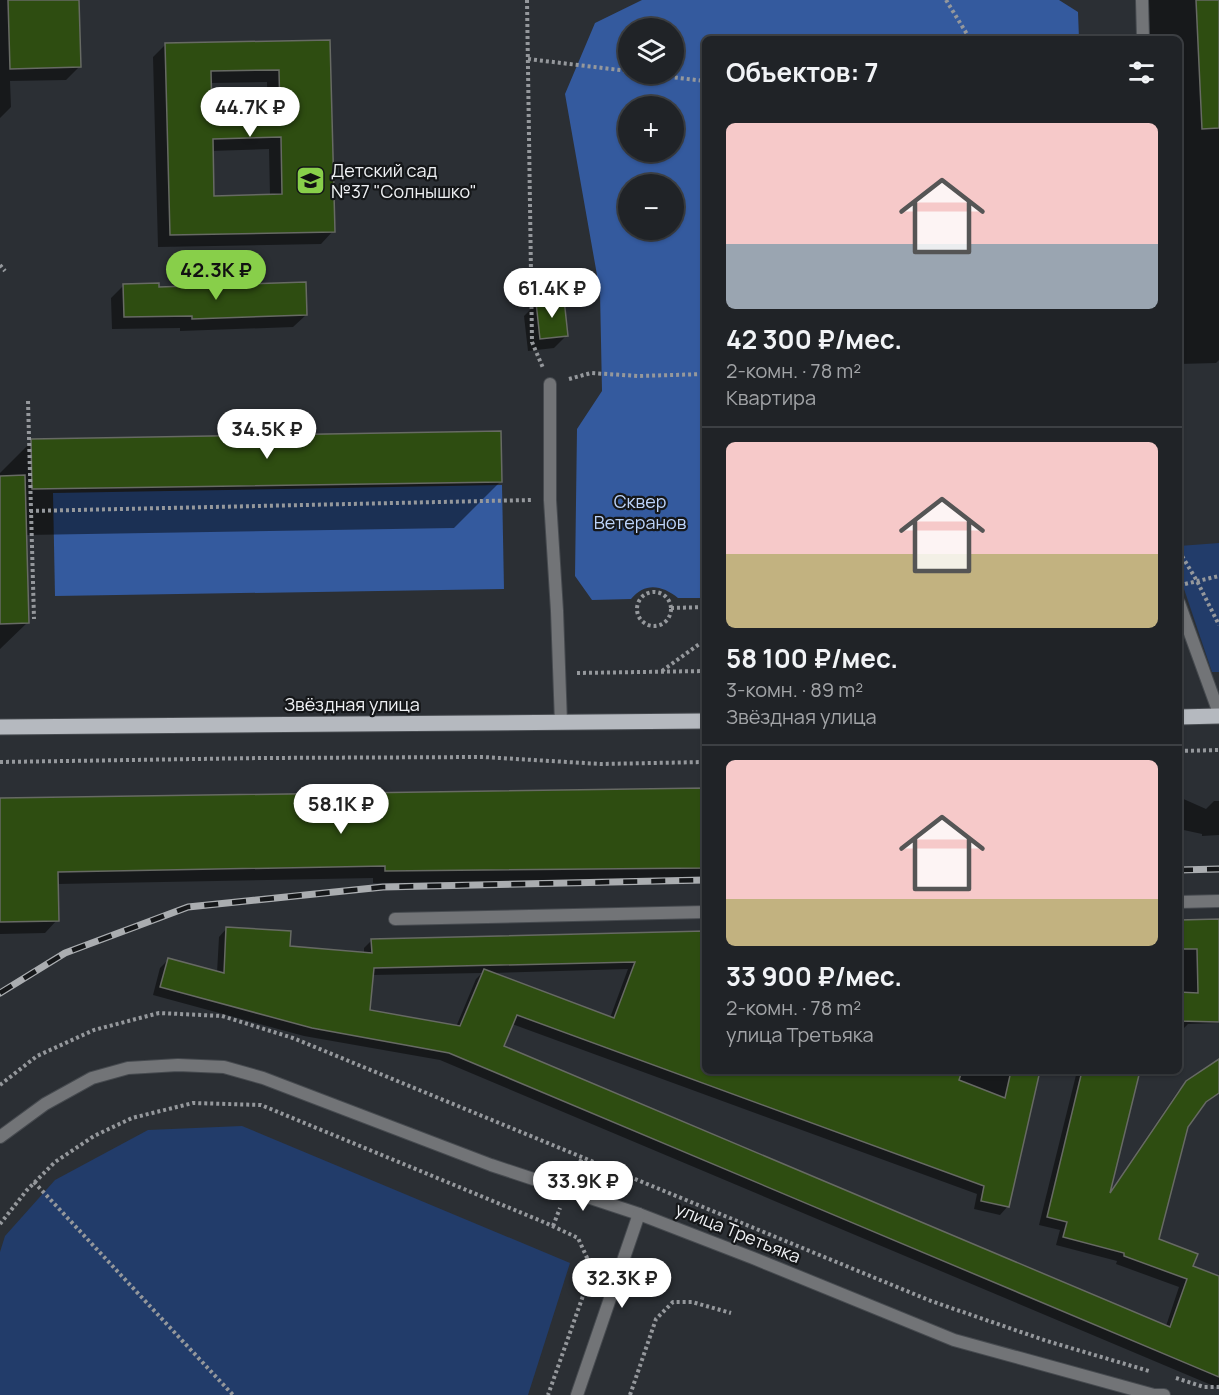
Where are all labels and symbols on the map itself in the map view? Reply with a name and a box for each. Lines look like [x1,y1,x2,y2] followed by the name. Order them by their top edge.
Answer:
[195,87,305,138] pin: 44.7K ₽
[331,158,477,203] place label: Детский сад №37 "Солнышко"
[294,165,326,197] school or university icon: Детский сад №37 "Солнышко"
[161,250,271,301] pin: 42.3K ₽
[497,268,607,319] pin: 61.4K ₽
[212,409,322,460] pin: 34.5K ₽
[594,489,687,534] park label: Сквер Ветеранов
[284,692,420,716] street label: Звёздная улица
[286,784,396,835] pin: 58.1K ₽
[528,1161,638,1212] pin: 33.9K ₽
[672,1196,805,1268] street label: улица Третьяка
[567,1258,677,1309] pin: 32.3K ₽

